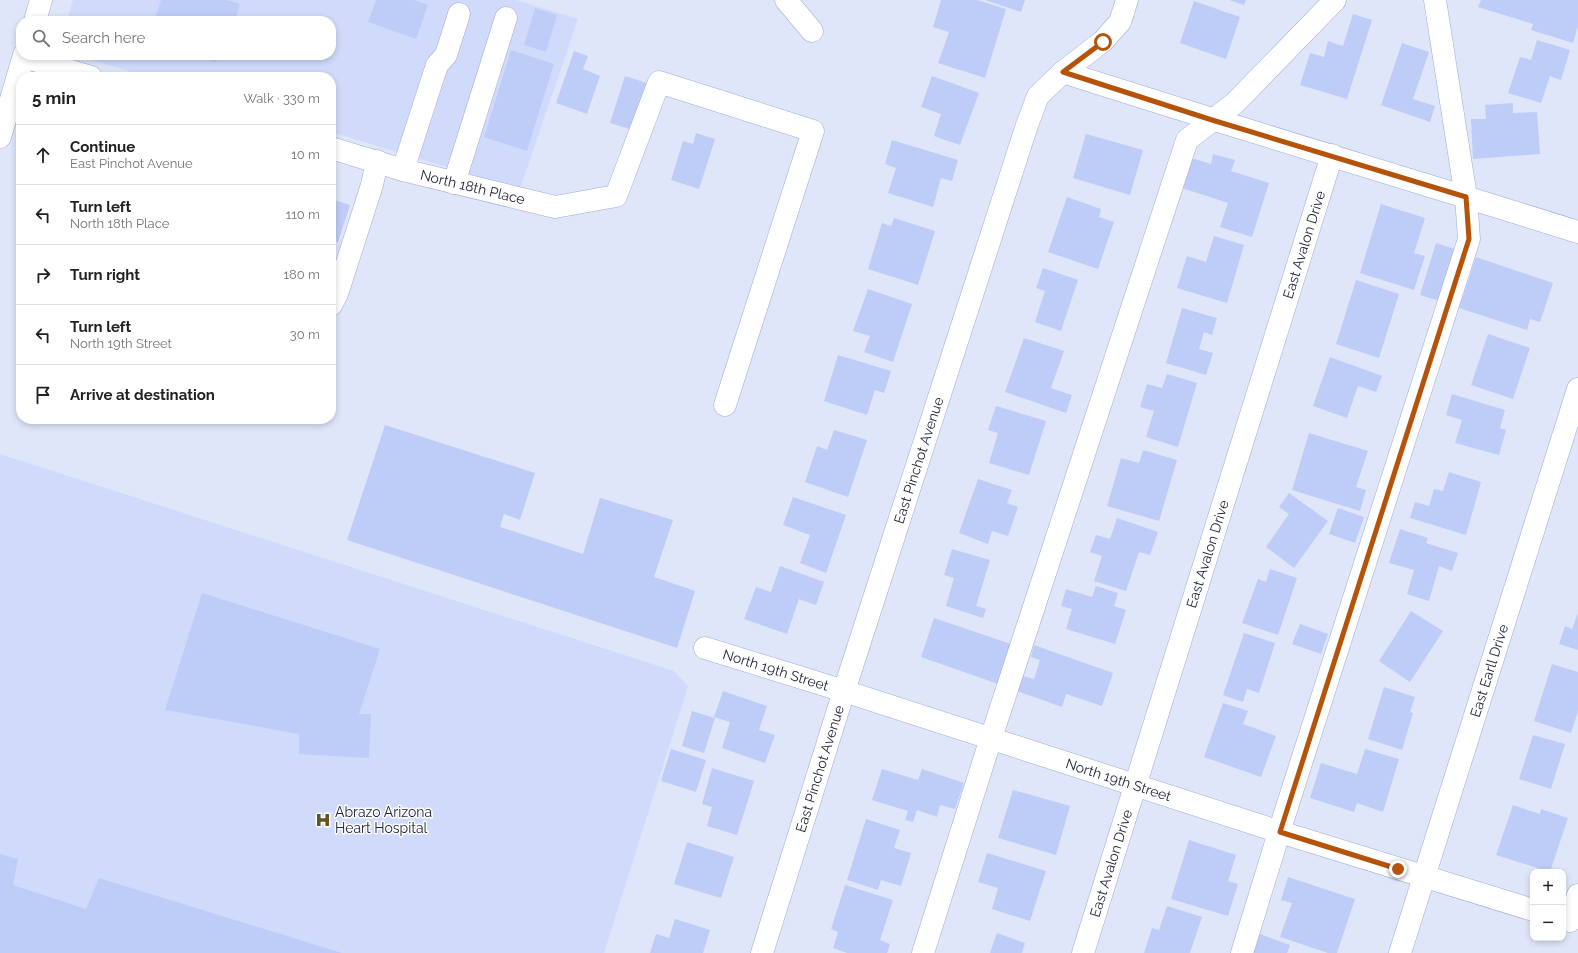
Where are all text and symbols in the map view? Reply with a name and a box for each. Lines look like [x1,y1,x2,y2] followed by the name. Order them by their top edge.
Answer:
[16,16,336,60] search box
[30,27,52,49] icon: search
[62,29,145,47] text: Search here
[1094,33,1112,51] route start
[32,88,76,108] text: 5 min
[243,91,320,106] text: Walk · 330 m
[70,138,135,156] text: Continue
[32,144,54,166] icon: ahead
[291,147,320,162] text: 10 m
[70,156,193,171] text: East Pinchot Avenue
[419,167,527,207] street label: North 18th Place
[1280,189,1328,301] street label: East Avalon Drive
[70,198,131,216] text: Turn left
[32,204,54,226] icon: left
[286,207,320,222] text: 110 m
[70,216,169,231] text: North 18th Place
[32,264,54,286] icon: right
[70,266,140,284] text: Turn right
[284,267,320,282] text: 180 m
[70,318,131,336] text: Turn left
[32,324,54,346] icon: left
[290,327,320,342] text: 30 m
[70,336,172,351] text: North 19th Street
[32,384,54,406] icon: arrive
[70,386,215,404] text: Arrive at destination
[891,395,947,526] street label: East Pinchot Avenue
[1183,498,1232,610] street label: East Avalon Drive
[1467,622,1511,719] street label: East Earll Drive
[721,646,831,694] street label: North 19th Street
[792,703,847,834] street label: East Pinchot Avenue
[1064,755,1174,804] street label: North 19th Street
[335,804,432,836] place label: Abrazo Arizona Heart Hospital
[1087,807,1135,919] street label: East Avalon Drive
[314,811,332,829] hospital icon: Abrazo Arizona Heart Hospital
[1389,860,1407,878] route end
[1530,869,1566,941] map controls
[1530,869,1566,905] button: +
[1530,905,1566,941] button: −

